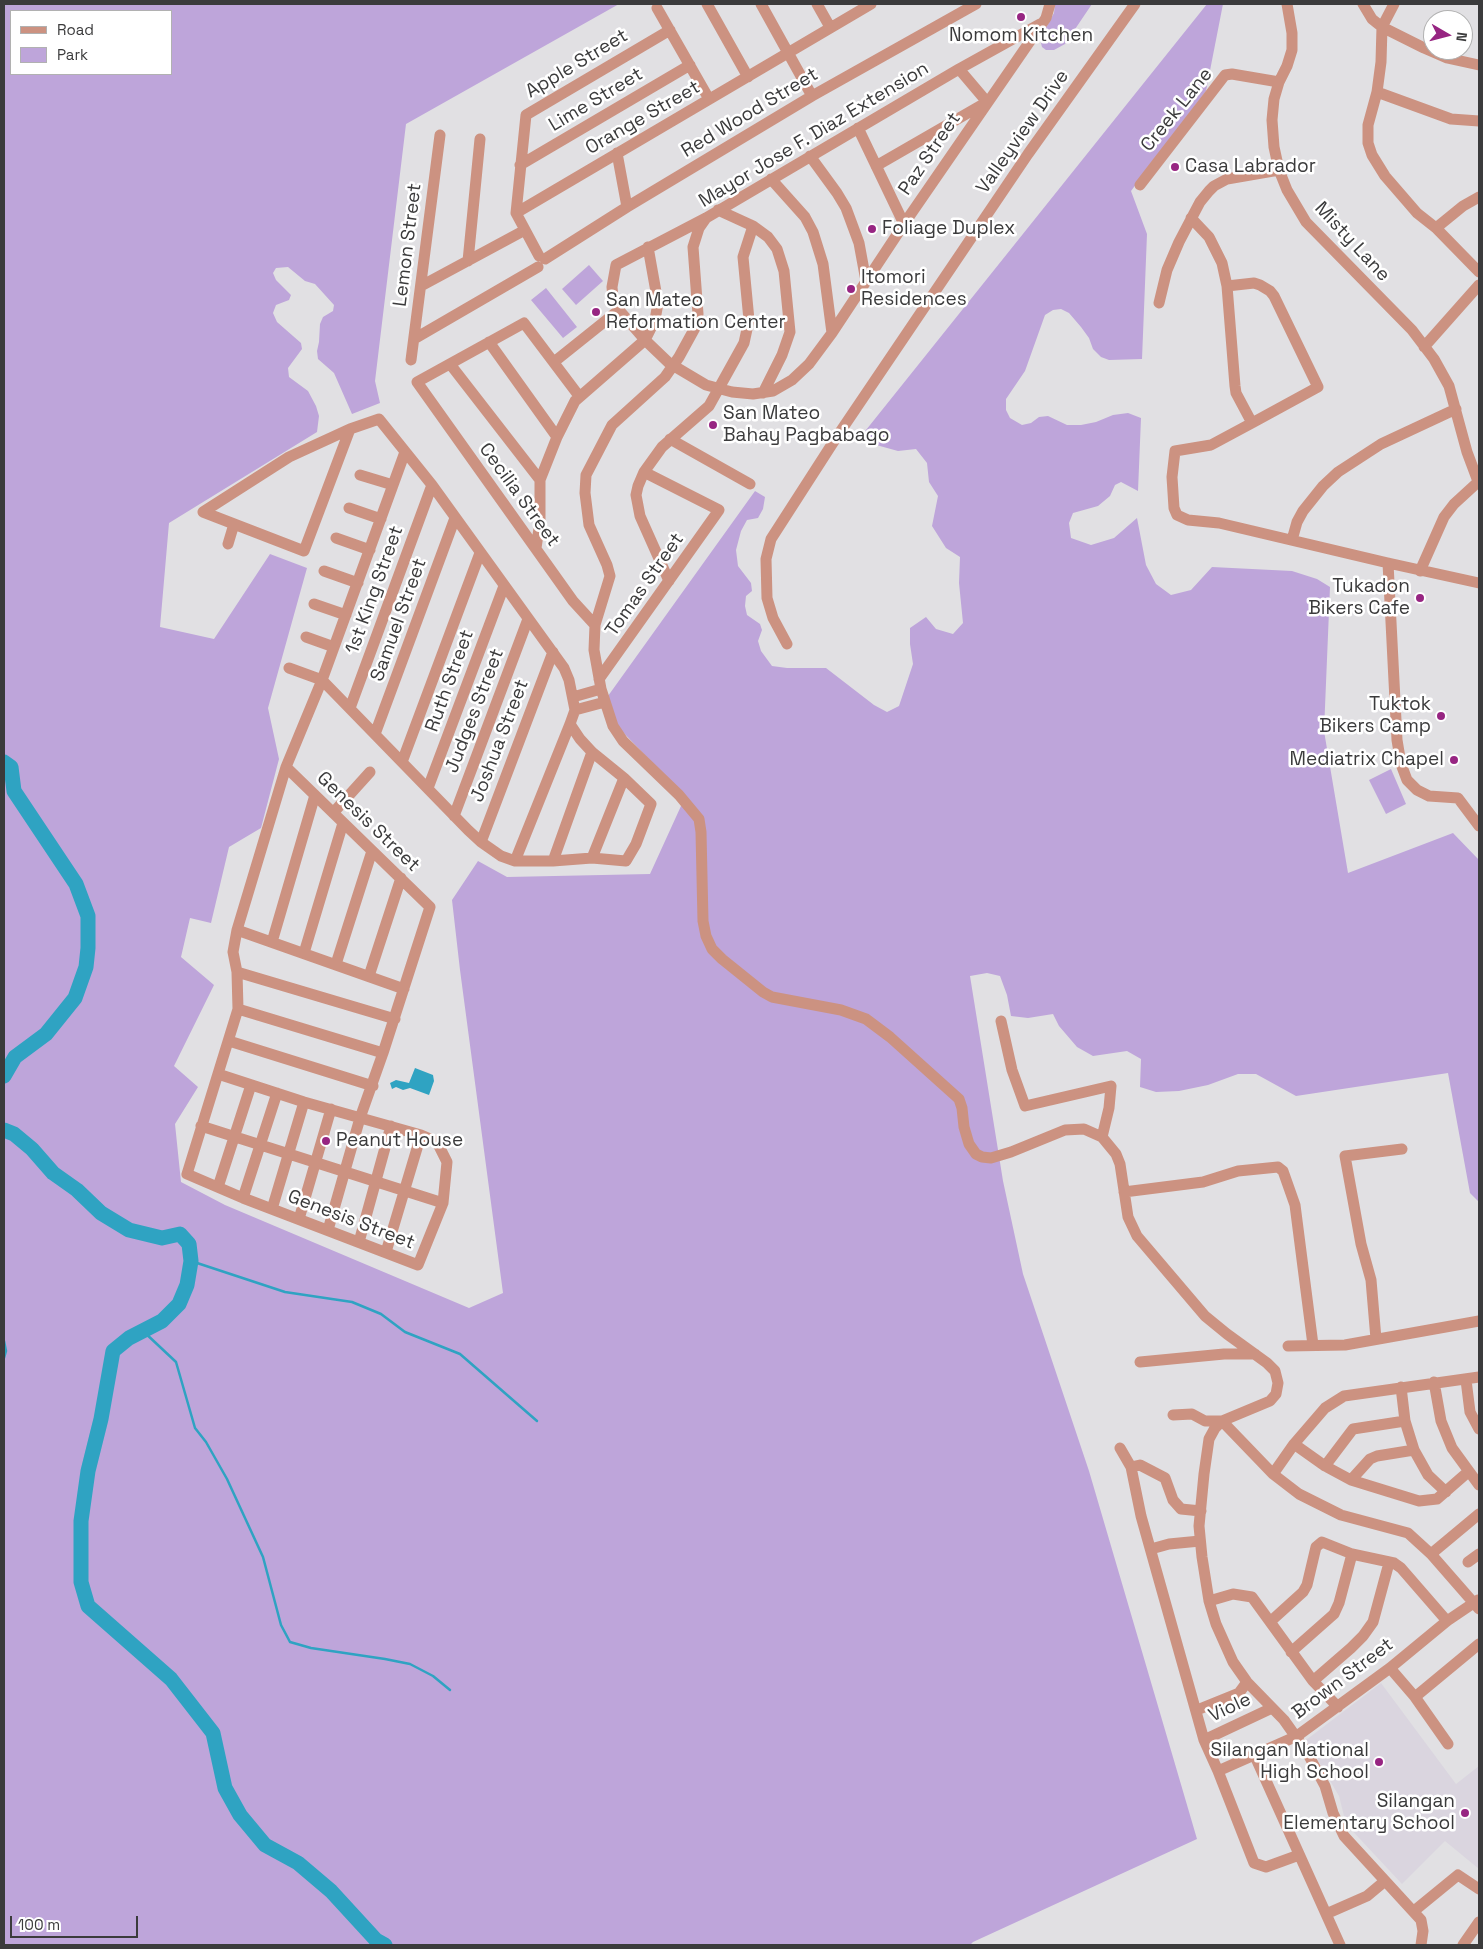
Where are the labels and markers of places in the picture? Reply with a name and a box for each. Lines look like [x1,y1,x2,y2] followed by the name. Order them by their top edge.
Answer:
[1015,11,1027,23] marker: Nomom Kitchen
[949,25,1093,47] place label: Nomom Kitchen
[1185,156,1316,178] place label: Casa Labrador
[1169,161,1181,173] marker: Casa Labrador
[882,218,1015,240] place label: Foliage Duplex
[866,223,878,235] marker: Foliage Duplex
[861,267,967,311] place label: Itomori Residences
[845,283,857,295] marker: Itomori Residences
[606,290,786,334] place label: San Mateo Reformation Center
[590,306,602,318] marker: San Mateo Reformation Center
[723,403,889,447] place label: San Mateo Bahay Pagbabago
[707,419,719,431] marker: San Mateo Bahay Pagbabago
[1308,576,1410,620] place label: Tukadon Bikers Cafe
[1414,592,1426,604] marker: Tukadon Bikers Cafe
[1319,694,1431,738] place label: Tuktok Bikers Camp
[1435,710,1447,722] marker: Tuktok Bikers Camp
[1289,749,1444,771] place label: Mediatrix Chapel
[1448,754,1460,766] marker: Mediatrix Chapel
[336,1130,463,1152] place label: Peanut House
[320,1135,332,1147] marker: Peanut House
[1211,1740,1369,1784] place label: Silangan National High School
[1373,1756,1385,1768] marker: Silangan National High School
[1283,1791,1455,1835] place label: Silangan Elementary School
[1459,1807,1471,1819] marker: Silangan Elementary School

